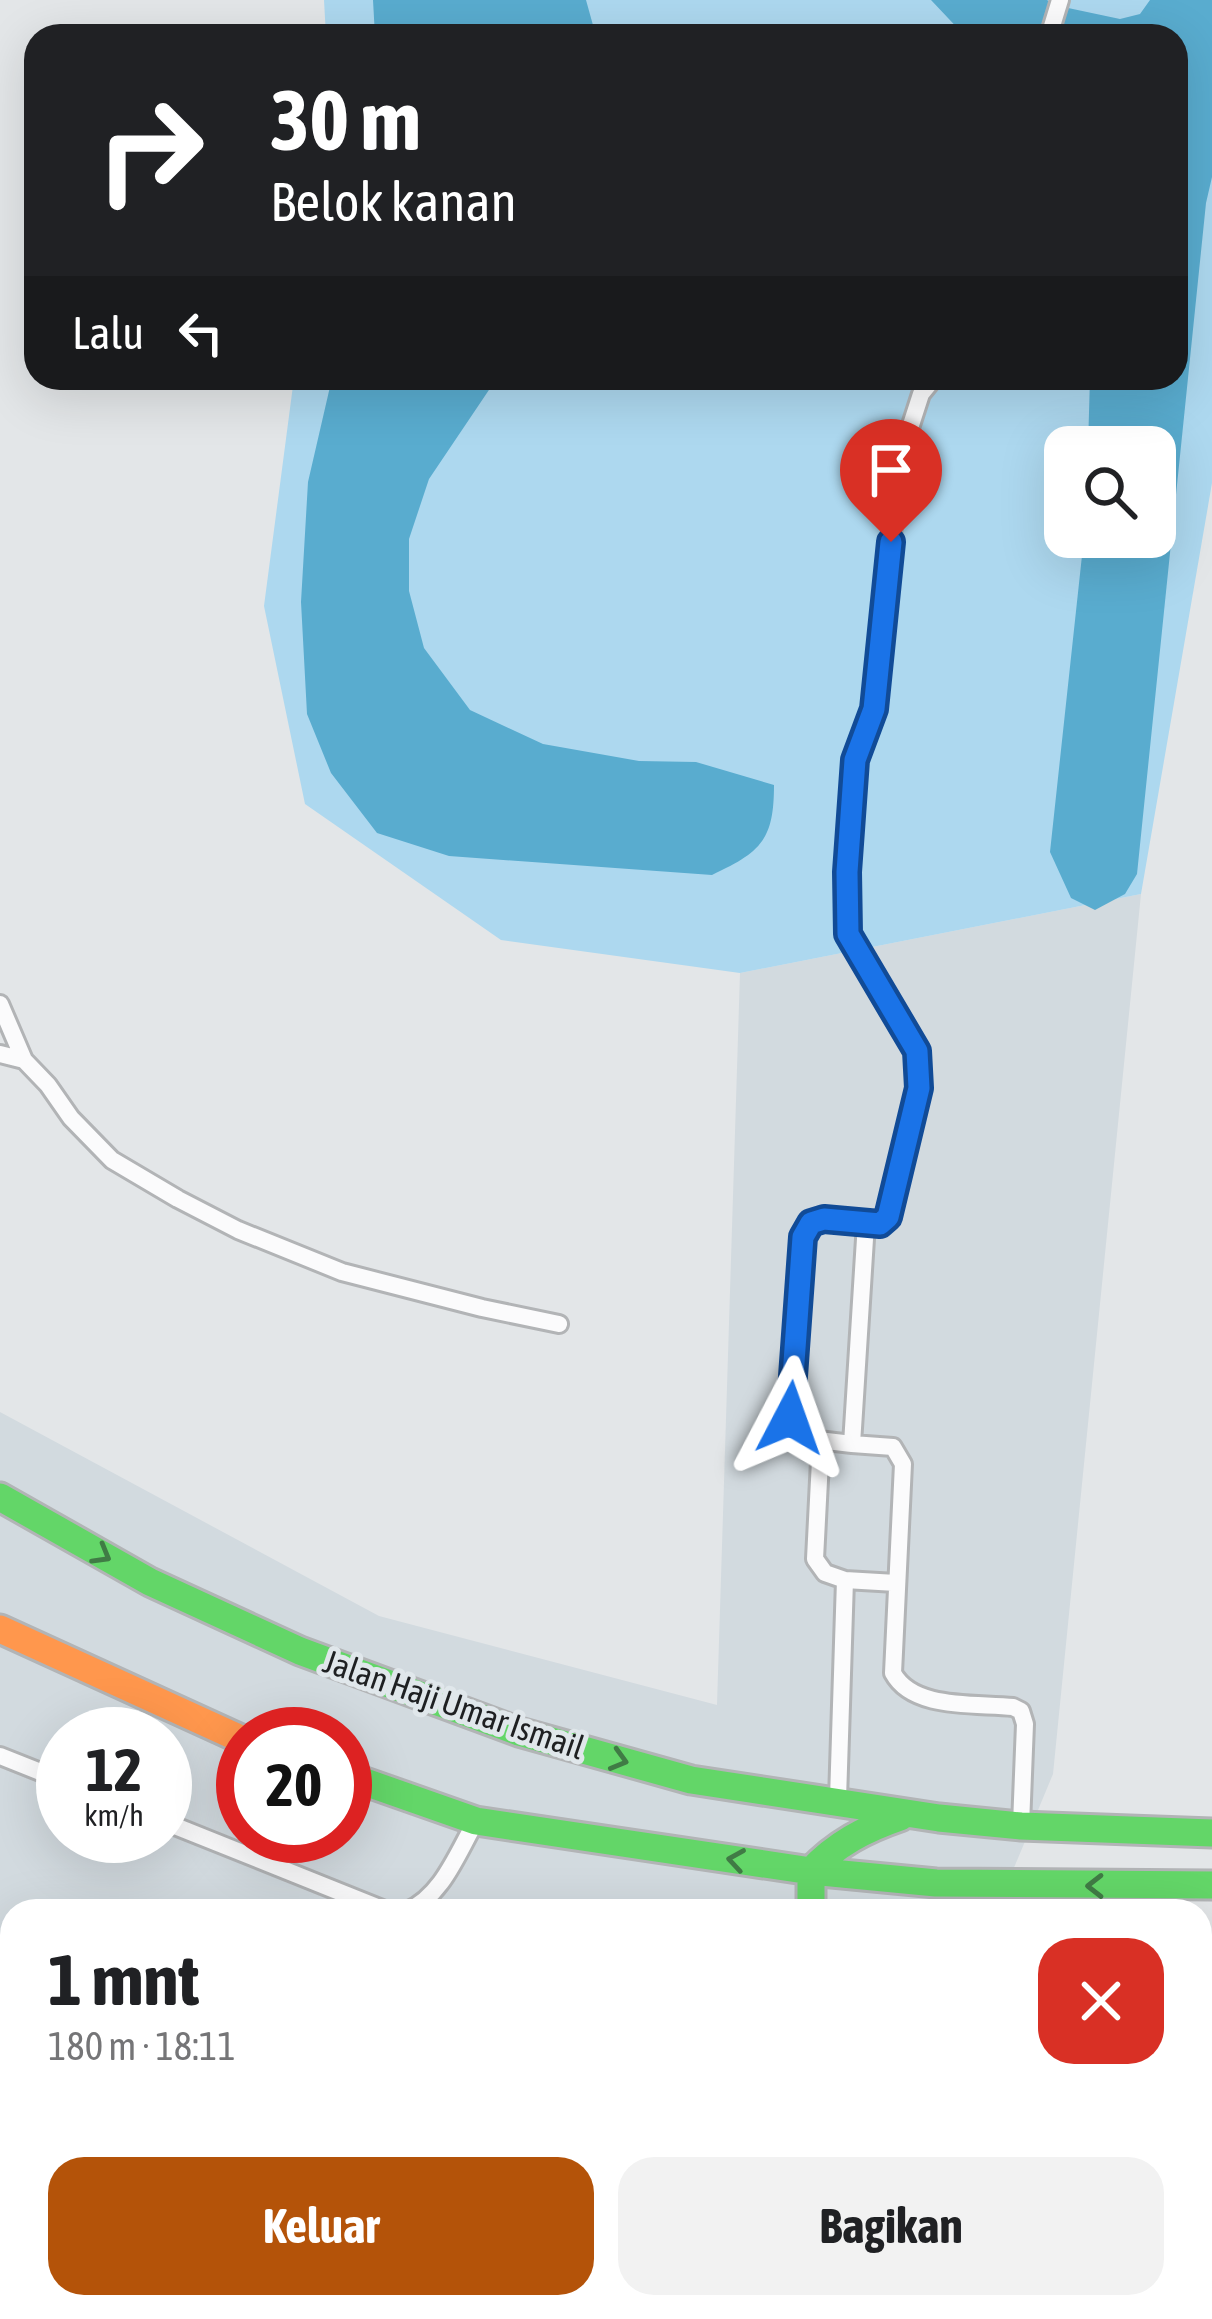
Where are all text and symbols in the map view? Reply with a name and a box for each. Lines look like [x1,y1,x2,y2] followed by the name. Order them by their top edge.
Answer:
[72,72,228,228] icon: right
[270,72,421,168] text: 30 m
[270,171,517,232] text: Belok kanan
[168,300,234,366] icon: left
[72,307,144,359] text: Lalu
[840,419,942,542] pin
[1044,426,1176,558] map controls
[1044,426,1176,558] button: search
[858,437,924,503] icon: arrive
[727,1355,853,1481] position arrow
[89,1541,110,1564] one-way arrow
[319,1642,590,1766] street label: Jalan Haji Umar Ismail
[216,1707,372,1863] speed limit sign: 20
[86,1735,142,1804] text: 12
[608,1746,629,1771] one-way arrow
[84,1798,144,1832] text: km/h
[727,1848,746,1874] one-way arrow
[1085,1873,1103,1899] one-way arrow
[48,1938,199,2020] text: 1 mnt
[1038,1938,1164,2064] button: close
[48,2024,236,2068] text: 180 m · 18:11
[48,2157,594,2295] button: Keluar
[618,2157,1164,2295] button: Bagikan

